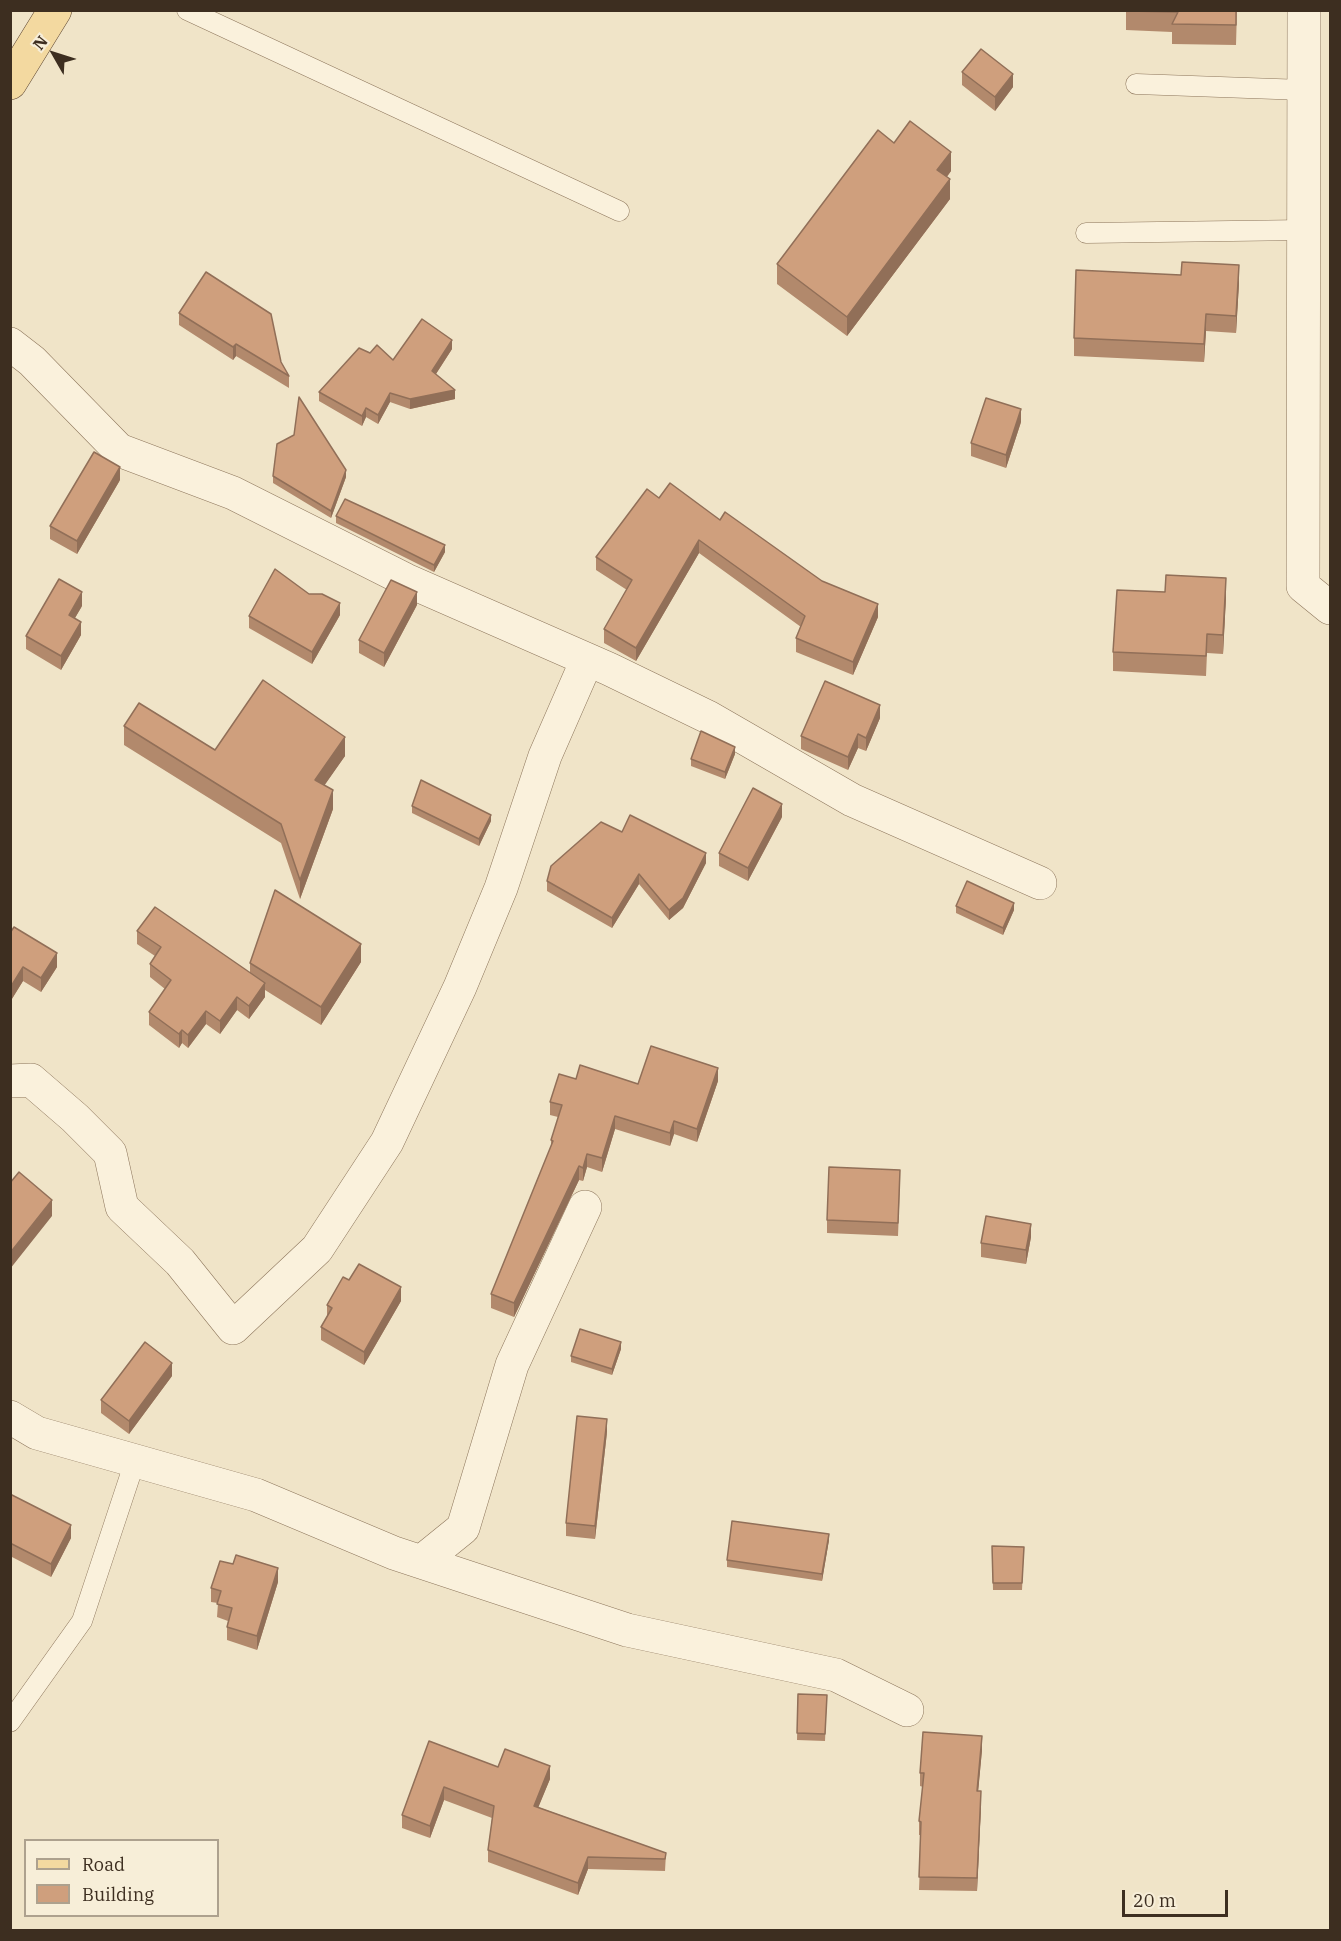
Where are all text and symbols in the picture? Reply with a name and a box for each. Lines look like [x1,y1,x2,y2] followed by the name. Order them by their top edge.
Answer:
[24,24,84,84] north arrow
[28,31,52,54] text: N
[24,1839,219,1917] legend
[82,1853,125,1876] text: Road
[1125,1878,1232,1916] scale bar
[82,1883,154,1906] text: Building
[1133,1889,1176,1912] text: 20 m

